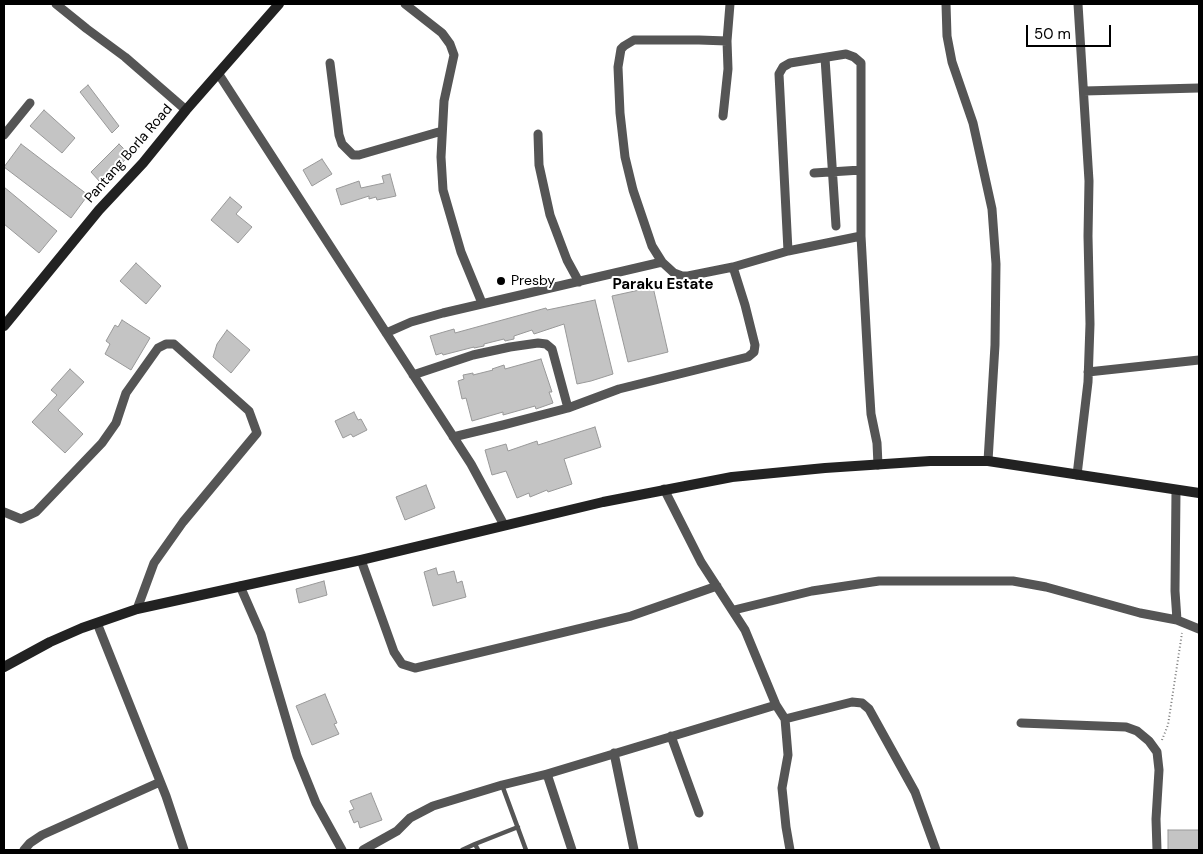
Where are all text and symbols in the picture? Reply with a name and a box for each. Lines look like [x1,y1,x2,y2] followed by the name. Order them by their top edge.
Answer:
[1028,15,1113,47] scale bar
[1034,24,1071,44] text: 50 m
[82,101,176,207] street label: Pantang Borla Road
[511,273,555,289] place label: Presby
[495,275,507,287] marker: Presby
[613,276,713,294] district label: Paraku Estate

